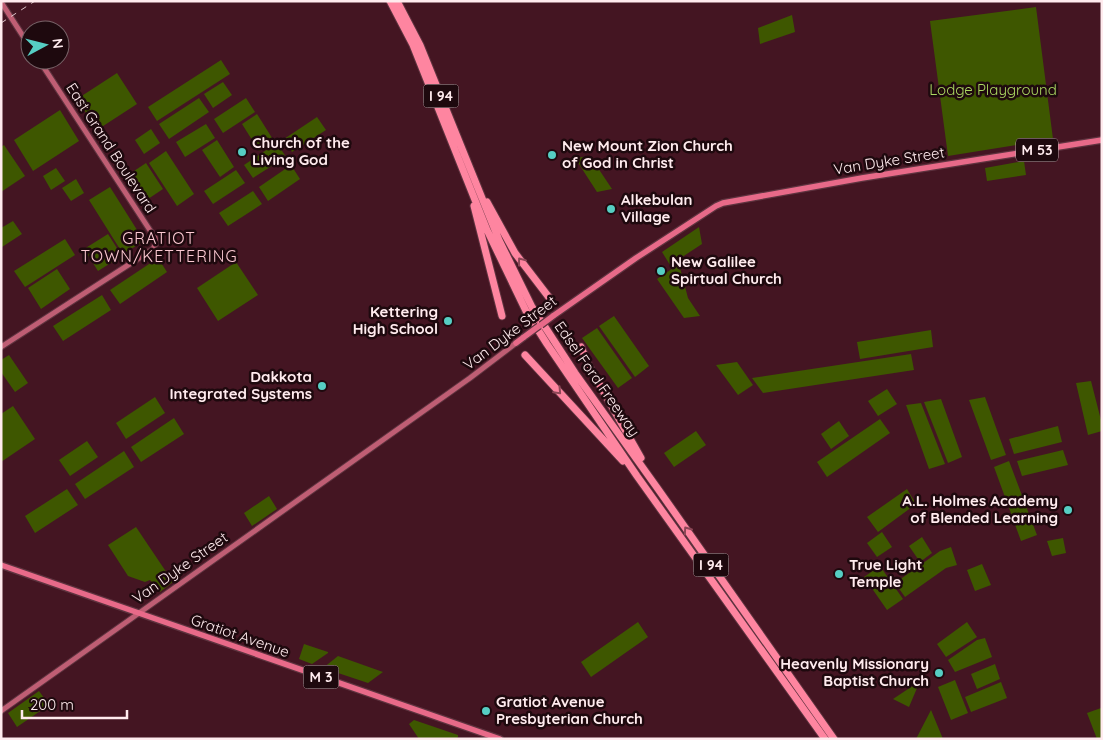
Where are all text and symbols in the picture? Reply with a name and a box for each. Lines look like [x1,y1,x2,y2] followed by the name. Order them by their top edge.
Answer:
[20,20,70,70] north arrow
[48,37,67,50] text: N
[62,79,161,216] street label: East Grand Boulevard
[929,80,1057,99] park label: Lodge Playground
[424,84,458,108] road number: I 94
[252,133,350,169] place label: Church of the Living God
[562,136,733,172] place label: New Mount Zion Church of God in Christ
[1016,138,1058,162] road number: M 53
[832,142,946,179] street label: Van Dyke Street
[236,146,248,158] marker: Church of the Living God
[546,149,558,161] marker: New Mount Zion Church of God in Christ
[621,190,692,226] place label: Alkebulan Village
[605,203,617,215] marker: Alkebulan Village
[80,228,238,266] district label: GRATIOT TOWN/KETTERING
[671,252,782,288] place label: New Galilee Spirtual Church
[519,258,527,267] one-way arrow
[655,265,667,277] marker: New Galilee Spirtual Church
[459,291,560,374] street label: Van Dyke Street
[353,302,438,338] place label: Kettering High School
[442,315,454,327] marker: Kettering High School
[551,317,644,440] street label: Edsel Ford Freeway
[169,367,312,403] place label: Dakkota Integrated Systems
[316,380,328,392] marker: Dakkota Integrated Systems
[552,385,561,394] one-way arrow
[902,491,1058,527] place label: A.L. Holmes Academy of Blended Learning
[1062,504,1074,516] marker: A.L. Holmes Academy of Blended Learning
[684,526,693,535] one-way arrow
[128,528,231,608] street label: Van Dyke Street
[694,554,728,576] road number: I 94
[849,555,922,591] place label: True Light Temple
[833,568,845,580] marker: True Light Temple
[188,610,292,661] street label: Gratiot Avenue
[780,654,929,690] place label: Heavenly Missionary Baptist Church
[304,666,338,689] road number: M 3
[933,667,945,679] marker: Heavenly Missionary Baptist Church
[22,688,128,720] scale bar
[496,692,643,728] place label: Gratiot Avenue Presbyterian Church
[30,695,74,714] text: 200 m
[480,705,492,717] marker: Gratiot Avenue Presbyterian Church

